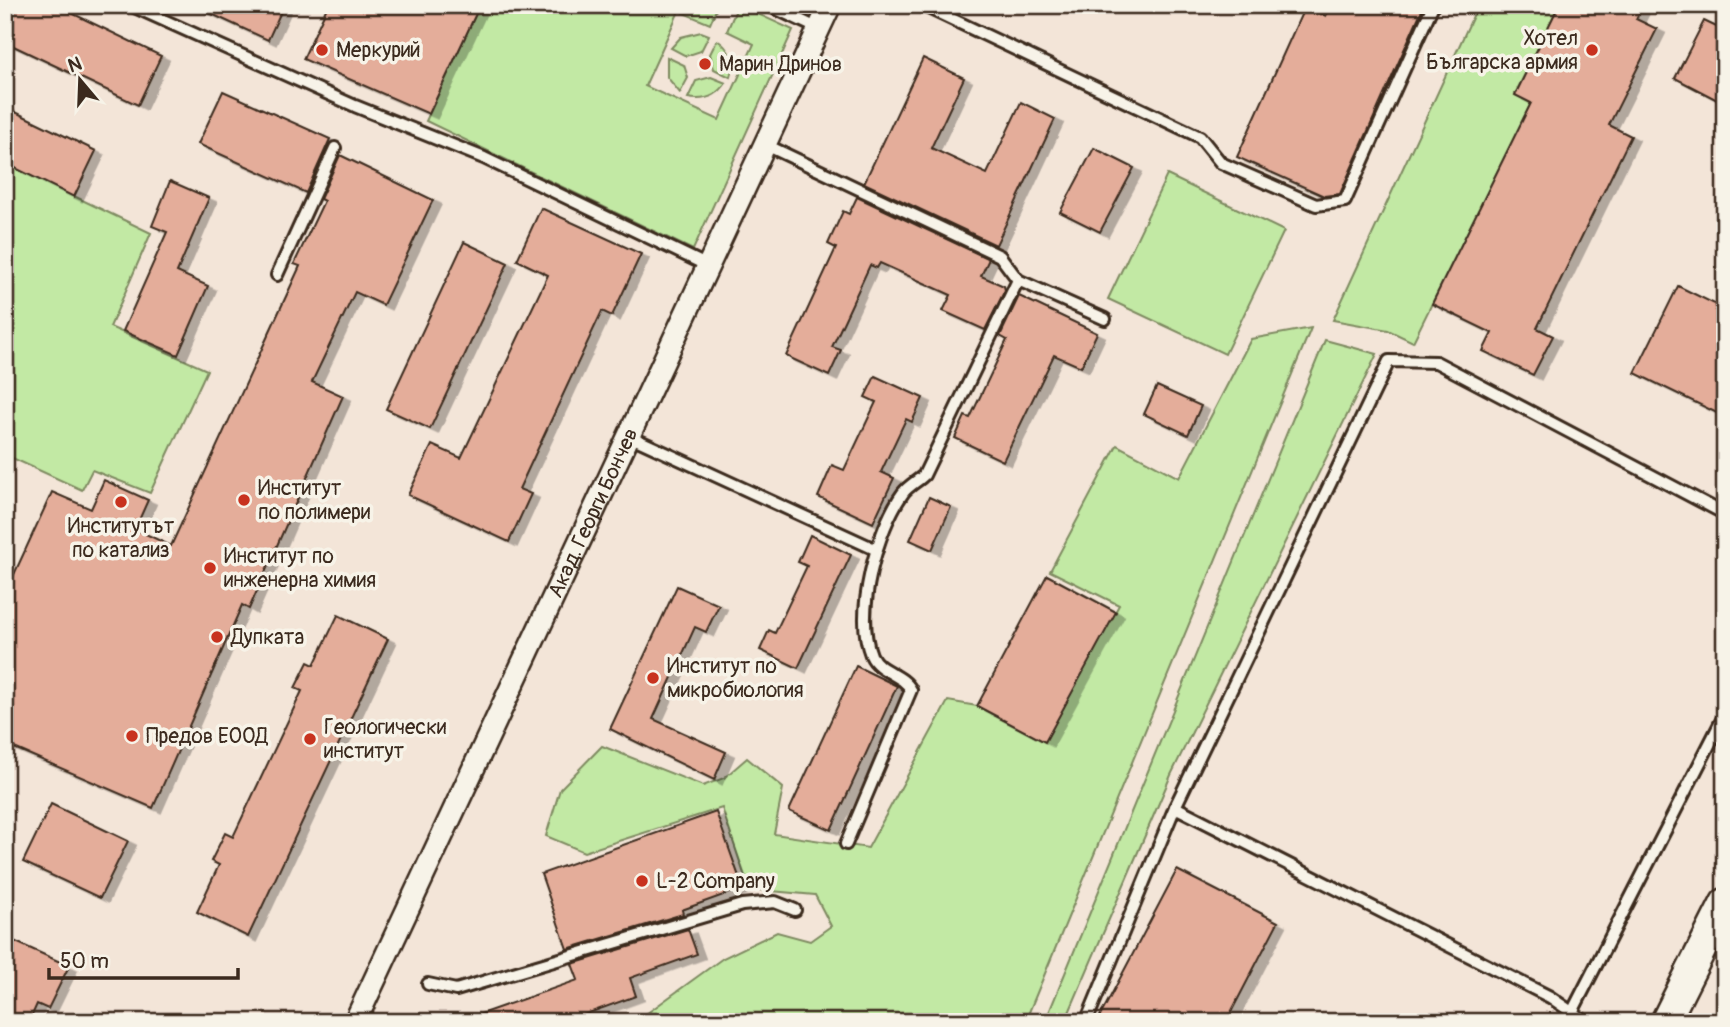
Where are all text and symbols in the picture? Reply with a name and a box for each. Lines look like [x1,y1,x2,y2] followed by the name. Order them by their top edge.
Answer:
[1426,25,1578,76] place label: Хотел Българска армия
[336,37,421,64] place label: Меркурий
[314,42,330,58] marker: Меркурий
[1584,42,1600,58] marker: Хотел Българска армия
[46,46,116,116] north arrow
[65,51,85,78] text: N
[719,51,842,78] place label: Марин Дринов
[697,56,713,72] marker: Марин Дринов
[542,424,644,602] street label: Акад. Георги Бончев
[258,475,370,526] place label: Институт по полимери
[236,492,252,508] marker: Институт по полимери
[113,494,129,510] marker: Институтът по катализ
[68,513,175,564] place label: Институтът по катализ
[224,543,376,594] place label: Институт по инженерна химия
[202,560,218,576] marker: Институт по инженерна химия
[230,624,304,651] place label: Дупката
[209,629,225,645] marker: Дупката
[667,653,804,704] place label: Институт по микробиология
[645,670,661,686] marker: Институт по микробиология
[324,714,446,765] place label: Геологически институт
[146,723,268,750] place label: Предов ЕООД
[124,728,140,744] marker: Предов ЕООД
[302,731,318,747] marker: Геологически институт
[656,868,775,895] place label: L-2 Company
[634,873,650,889] marker: L-2 Company
[49,936,238,980] scale bar
[60,948,109,975] text: 50 m

